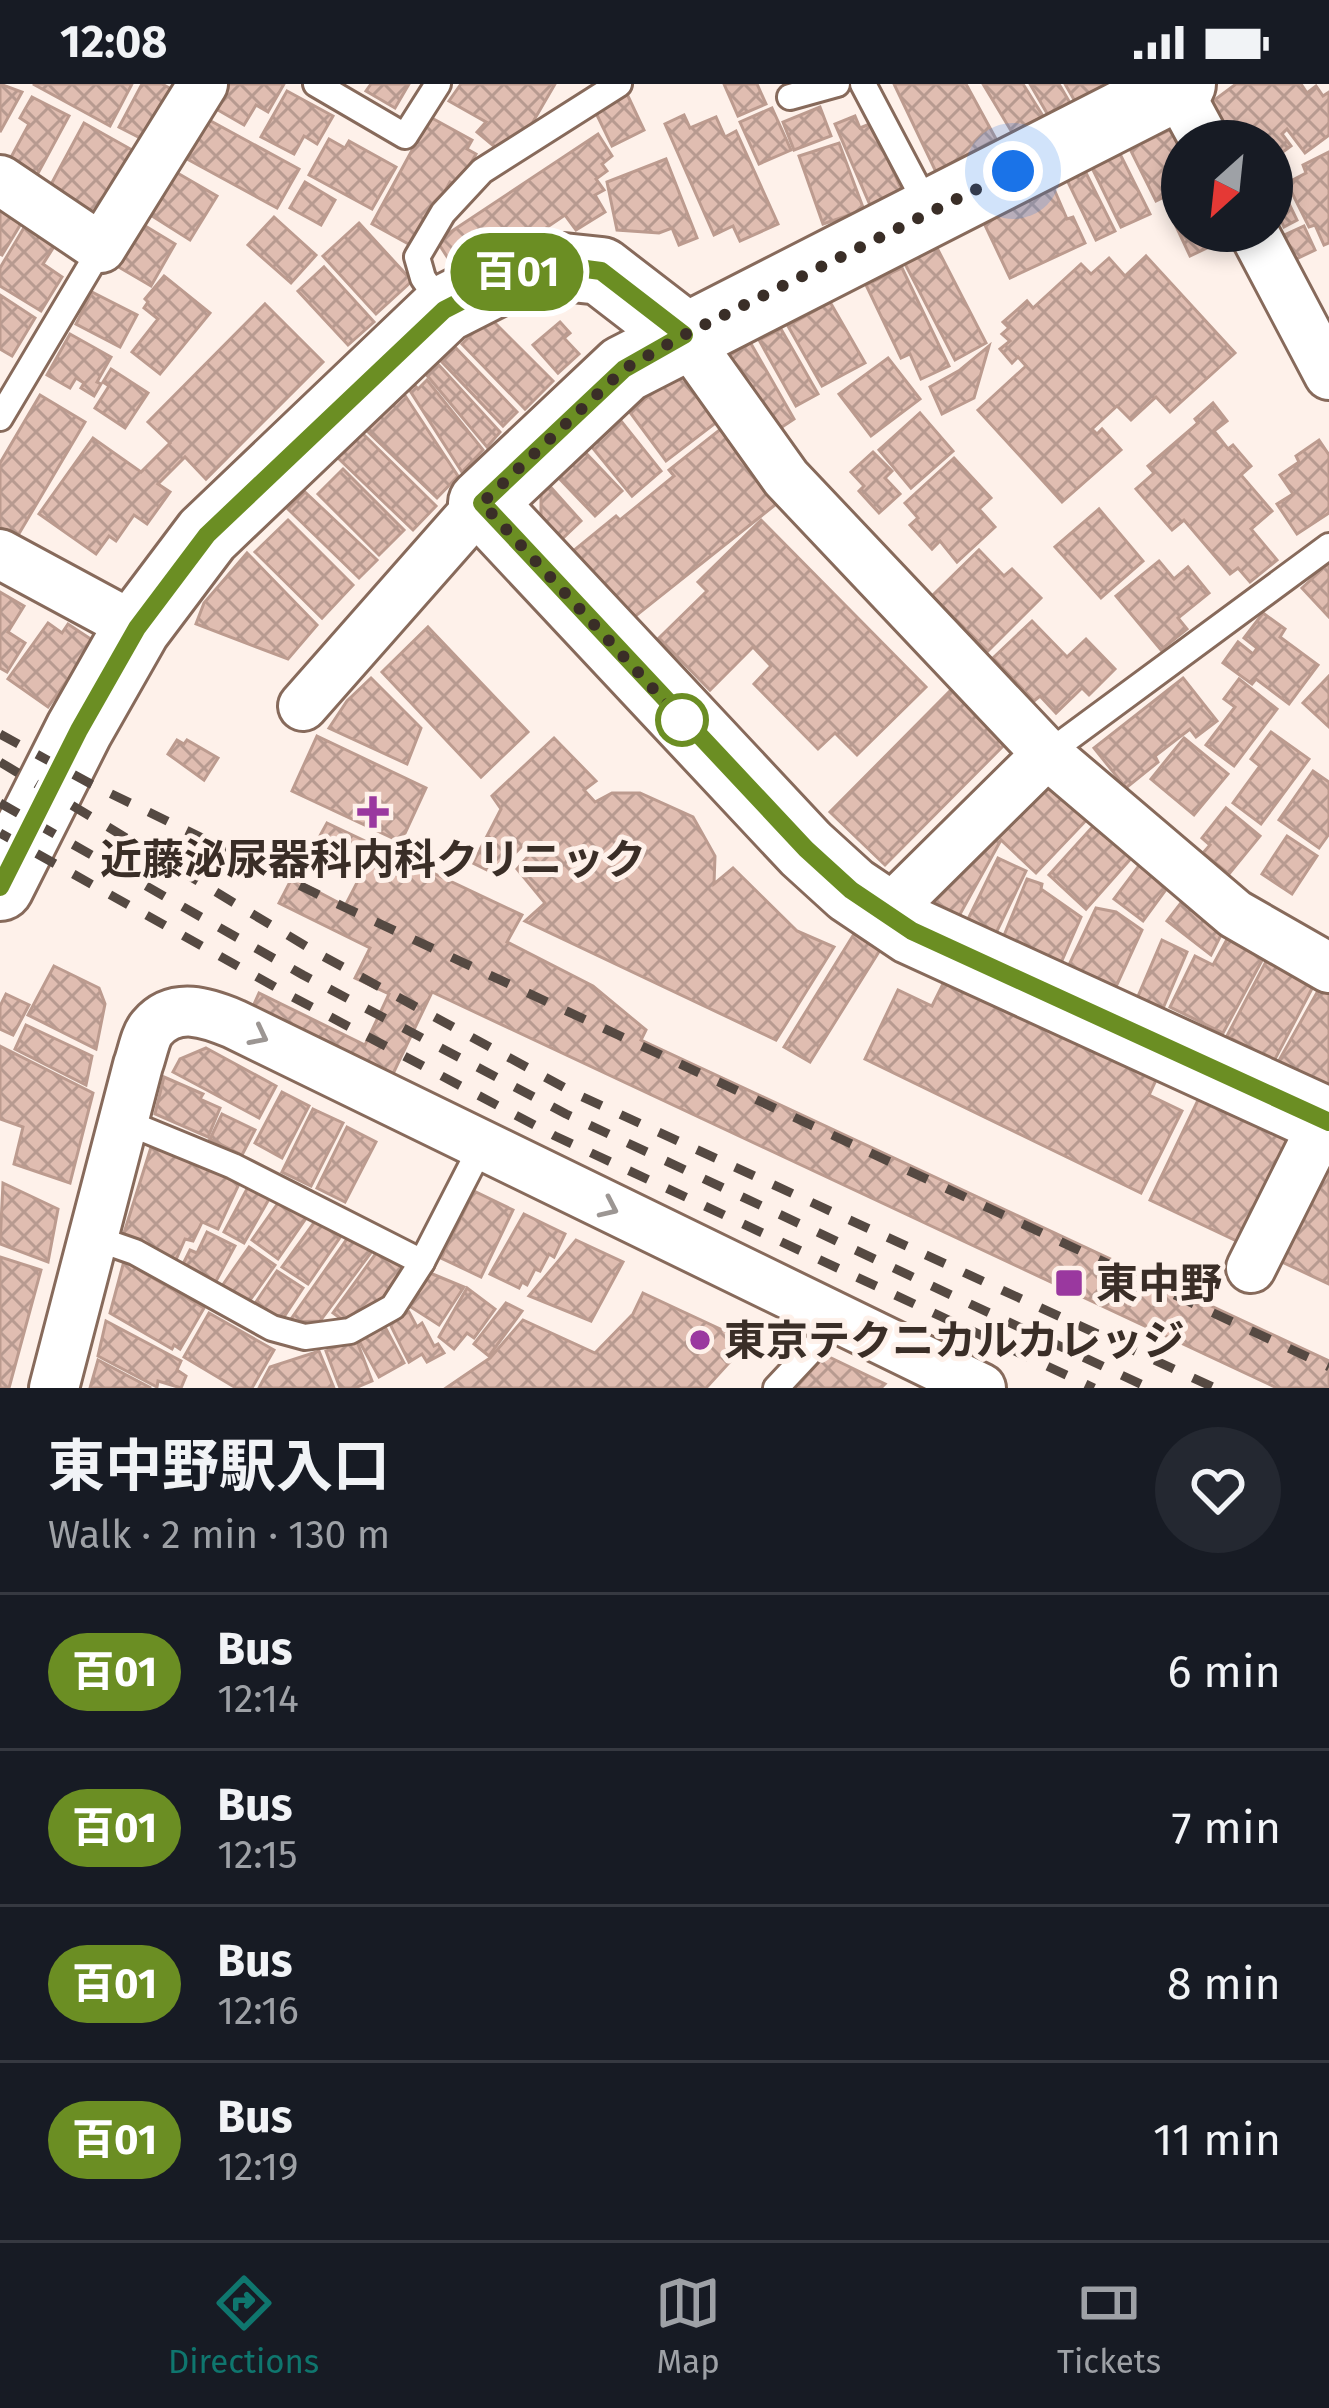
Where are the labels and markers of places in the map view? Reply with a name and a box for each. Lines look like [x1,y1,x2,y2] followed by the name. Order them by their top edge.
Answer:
[657,695,707,745] unlabelled marker
[357,796,389,828] marker: 近藤泌尿器科内科クリニック
[100,835,646,885] place label: 近藤泌尿器科内科クリニック
[1096,1259,1222,1309] place label: 東中野
[1053,1267,1085,1299] marker: 東中野
[724,1316,1185,1366] place label: 東京テクニカルカレッジ
[687,1327,713,1353] marker: 東京テクニカルカレッジ

